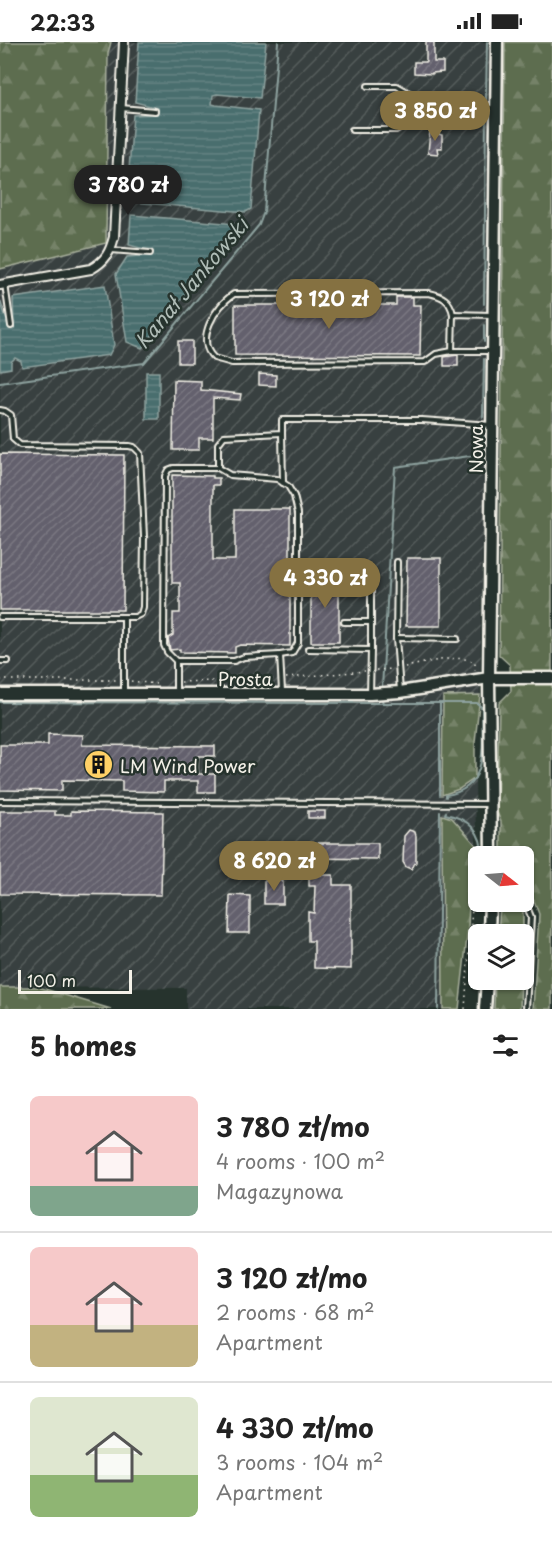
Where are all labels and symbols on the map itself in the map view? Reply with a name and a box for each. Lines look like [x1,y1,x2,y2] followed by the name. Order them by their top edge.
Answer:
[373,91,497,142] pin: 3 850 zł
[66,165,190,216] pin: 3 780 zł
[127,208,257,355] water label: Kanał Jankowski
[267,279,391,330] pin: 3 120 zł
[462,424,489,473] street label: Nowa
[263,558,387,609] pin: 4 330 zł
[217,665,273,692] street label: Prosta
[83,749,115,781] building icon: LM Wind Power
[120,752,256,779] place label: LM Wind Power
[212,841,336,892] pin: 8 620 zł
[468,846,534,912] north arrow
[18,967,132,995] scale bar

